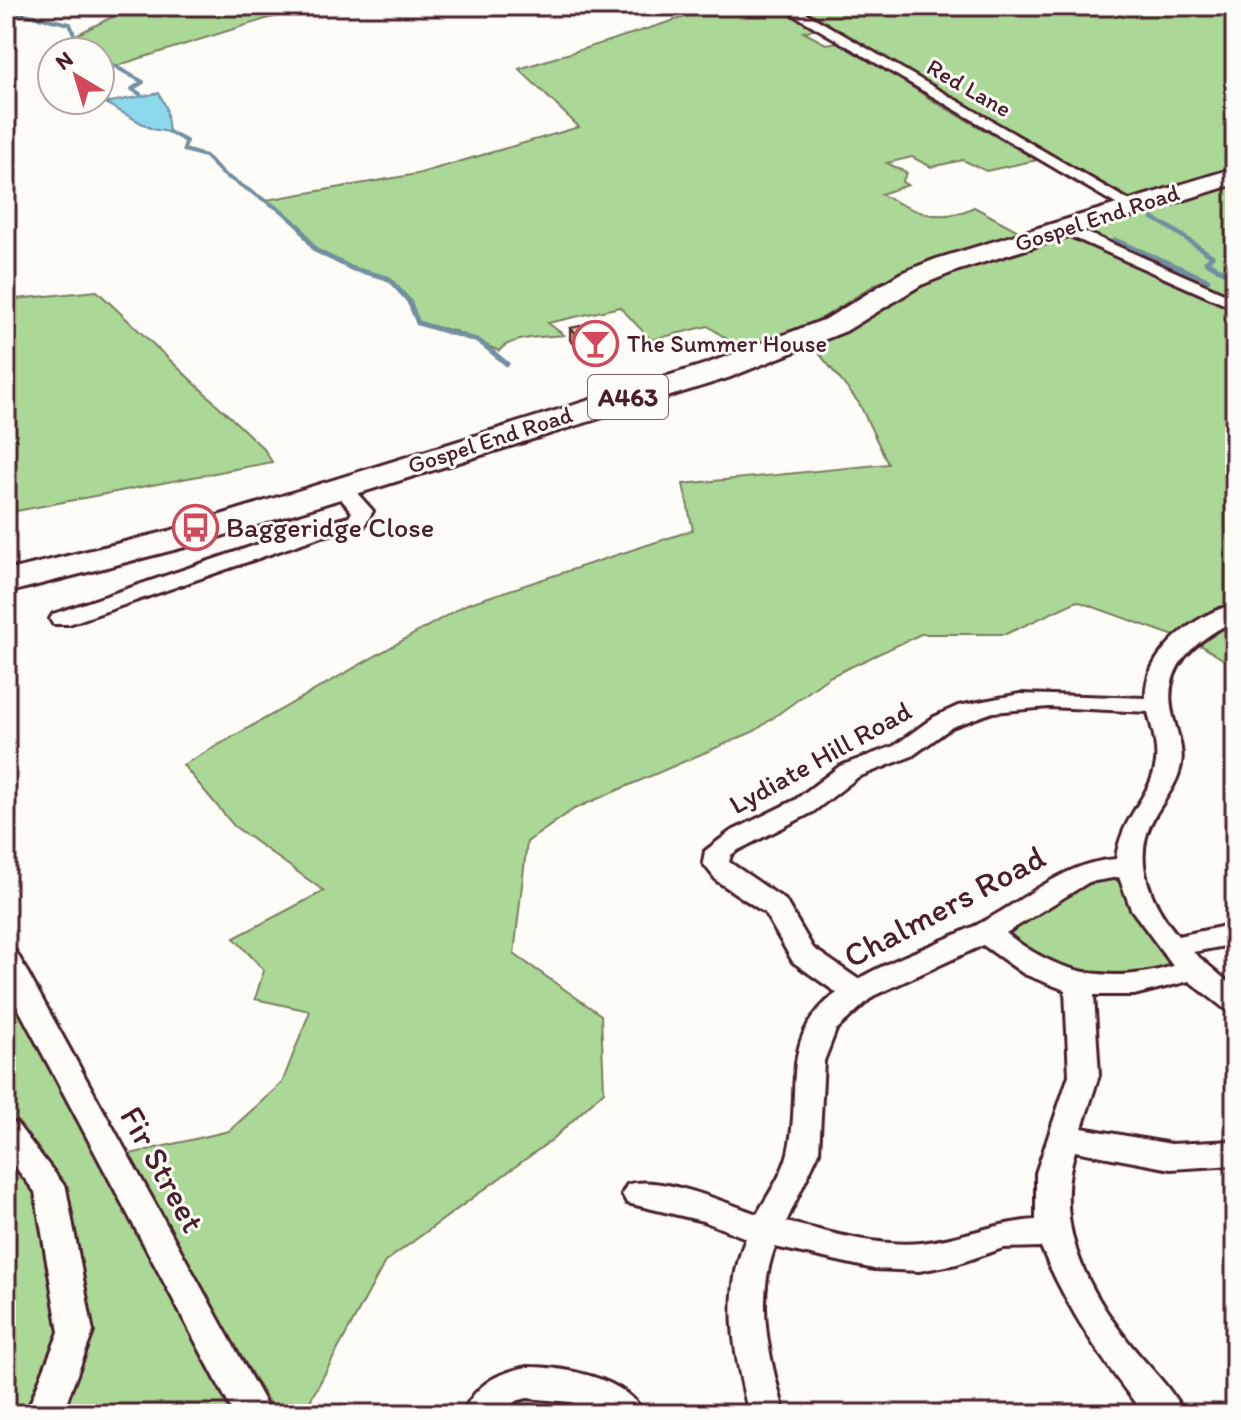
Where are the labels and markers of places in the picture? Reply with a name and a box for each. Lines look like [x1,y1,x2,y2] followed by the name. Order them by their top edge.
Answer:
[572,320,620,368] bar icon: The Summer House
[627,329,827,358] place label: The Summer House
[171,503,219,551] bus stop icon: Baggeridge Close
[226,510,434,544] place label: Baggeridge Close

